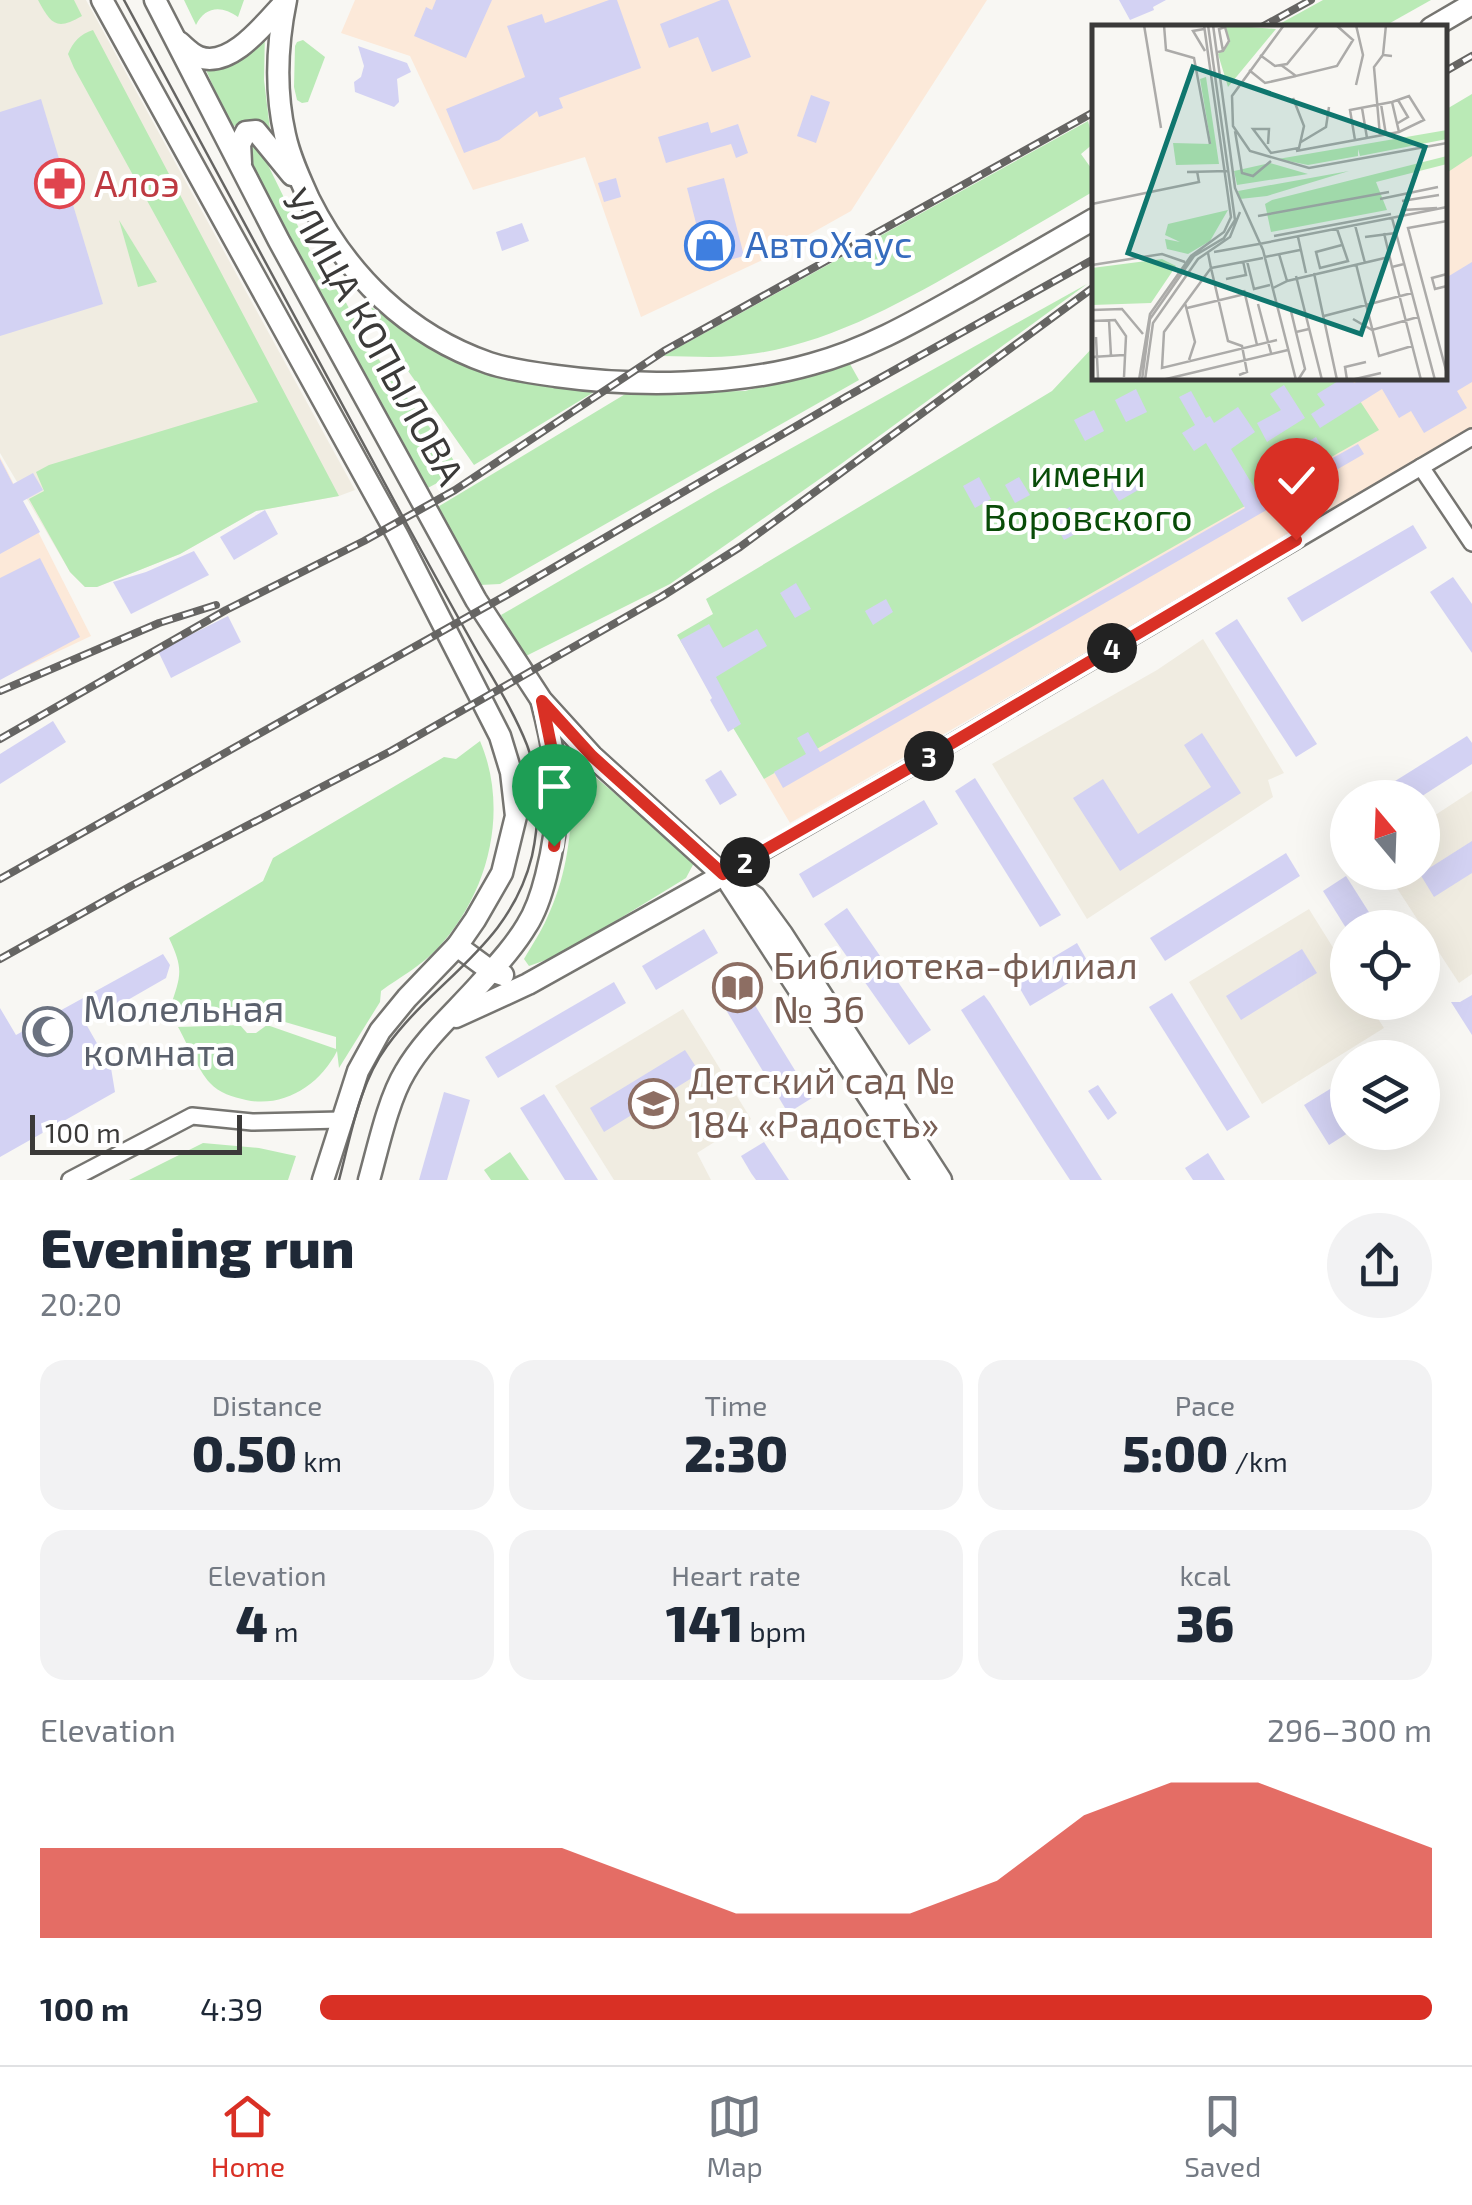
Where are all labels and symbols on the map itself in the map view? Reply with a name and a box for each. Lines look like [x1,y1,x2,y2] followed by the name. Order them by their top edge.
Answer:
[1092,25,1447,380] inset map
[33,158,85,210] pharmacy icon: Алоэ
[94,159,180,205] place label: Алоэ
[274,180,475,493] street label: УЛИЦА КОПЫЛОВА
[684,219,736,271] shop icon: АвтоХаус
[745,220,913,266] place label: АвтоХаус
[1254,438,1339,541] pin
[983,449,1193,539] park label: имени Воровского
[1087,623,1137,673] pin: 4
[904,731,954,781] pin: 3
[512,744,597,847] pin
[1330,780,1440,890] north arrow
[720,837,770,887] pin: 2
[773,941,1138,1031] place label: Библиотека-филиал № 36
[712,962,764,1014] library icon: Библиотека-филиал № 36
[83,984,284,1074] place label: Молельная комната
[22,1005,74,1057] mosque icon: Молельная комната
[688,1056,956,1146] place label: Детский сад № 184 «Радость»
[627,1077,679,1129] school or university icon: Детский сад № 184 «Радость»
[30,1110,242,1154] scale bar

